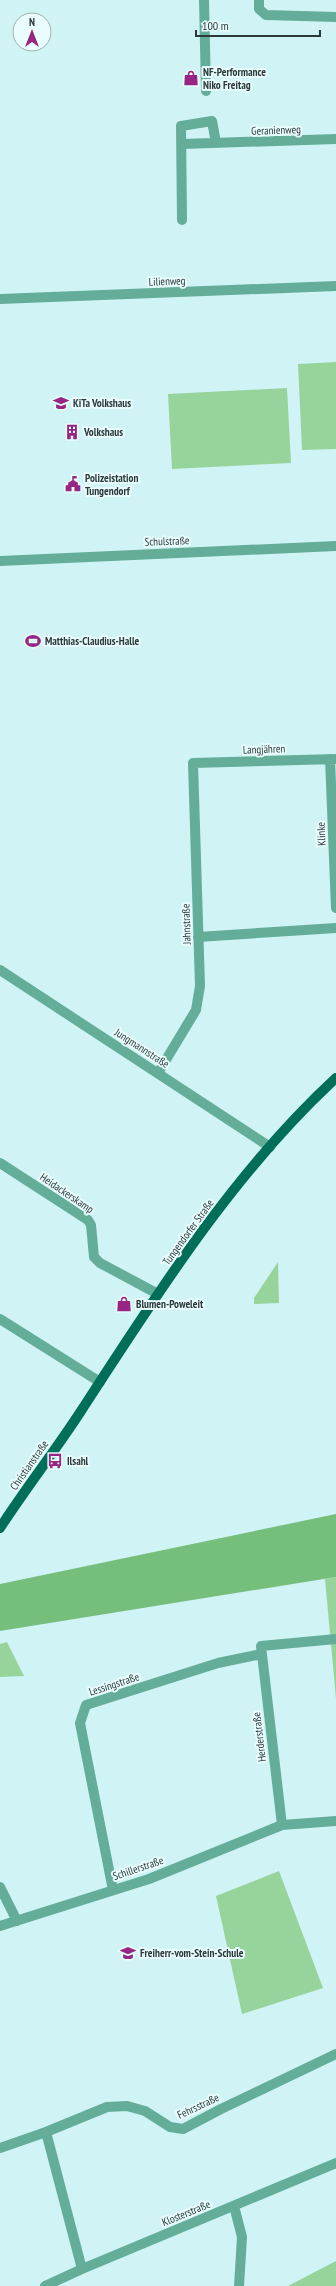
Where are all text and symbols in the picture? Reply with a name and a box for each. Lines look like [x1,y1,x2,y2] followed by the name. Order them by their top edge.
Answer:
[12,12,52,52] north arrow
[196,12,320,38] scale bar
[29,15,35,29] text: N
[202,18,229,33] text: 100 m
[203,65,266,92] place label: NF-Performance Niko Freitag
[182,69,200,87] shop icon: NF-Performance Niko Freitag
[251,122,301,138] street label: Geranienweg
[148,273,186,289] street label: Lilienweg
[52,394,70,412] school or university icon: KiTa Volkshaus
[73,396,131,410] place label: KiTa Volkshaus
[63,423,81,441] building icon: Volkshaus
[83,425,123,439] place label: Volkshaus
[85,471,138,498] place label: Polizeistation Tungendorf
[64,475,82,493] public building icon: Polizeistation Tungendorf
[144,533,190,549] street label: Schulstraße
[24,632,42,650] sports icon: Matthias-Claudius-Halle
[45,634,140,648] place label: Matthias-Claudius-Halle
[243,741,286,757] street label: Langjähren
[314,821,328,846] street label: Klinke
[178,903,194,946] street label: Jahnstraße
[111,1025,172,1071] street label: Jungmannstraße
[37,1170,97,1216] street label: Heidackerskamp
[159,1196,217,1268] street label: Tungendorfer Straße
[115,1295,133,1313] shop icon: Blumen-Poweleit
[136,1297,204,1311] place label: Blumen-Poweleit
[7,1437,52,1493] street label: Christianstraße
[46,1452,64,1470] bus stop icon: Ilsahl
[67,1454,89,1468] place label: Ilsahl
[87,1669,141,1699] street label: Lessingstraße
[249,1711,269,1763] street label: Herderstraße
[111,1853,166,1883] street label: Schillerstraße
[119,1944,137,1962] school or university icon: Freiherr-vom-Stein-Schule
[140,1946,244,1960] place label: Freiherr-vom-Stein-Schule
[175,2090,222,2122] street label: Fehrsstraße
[160,2197,213,2229] street label: Klosterstraße

